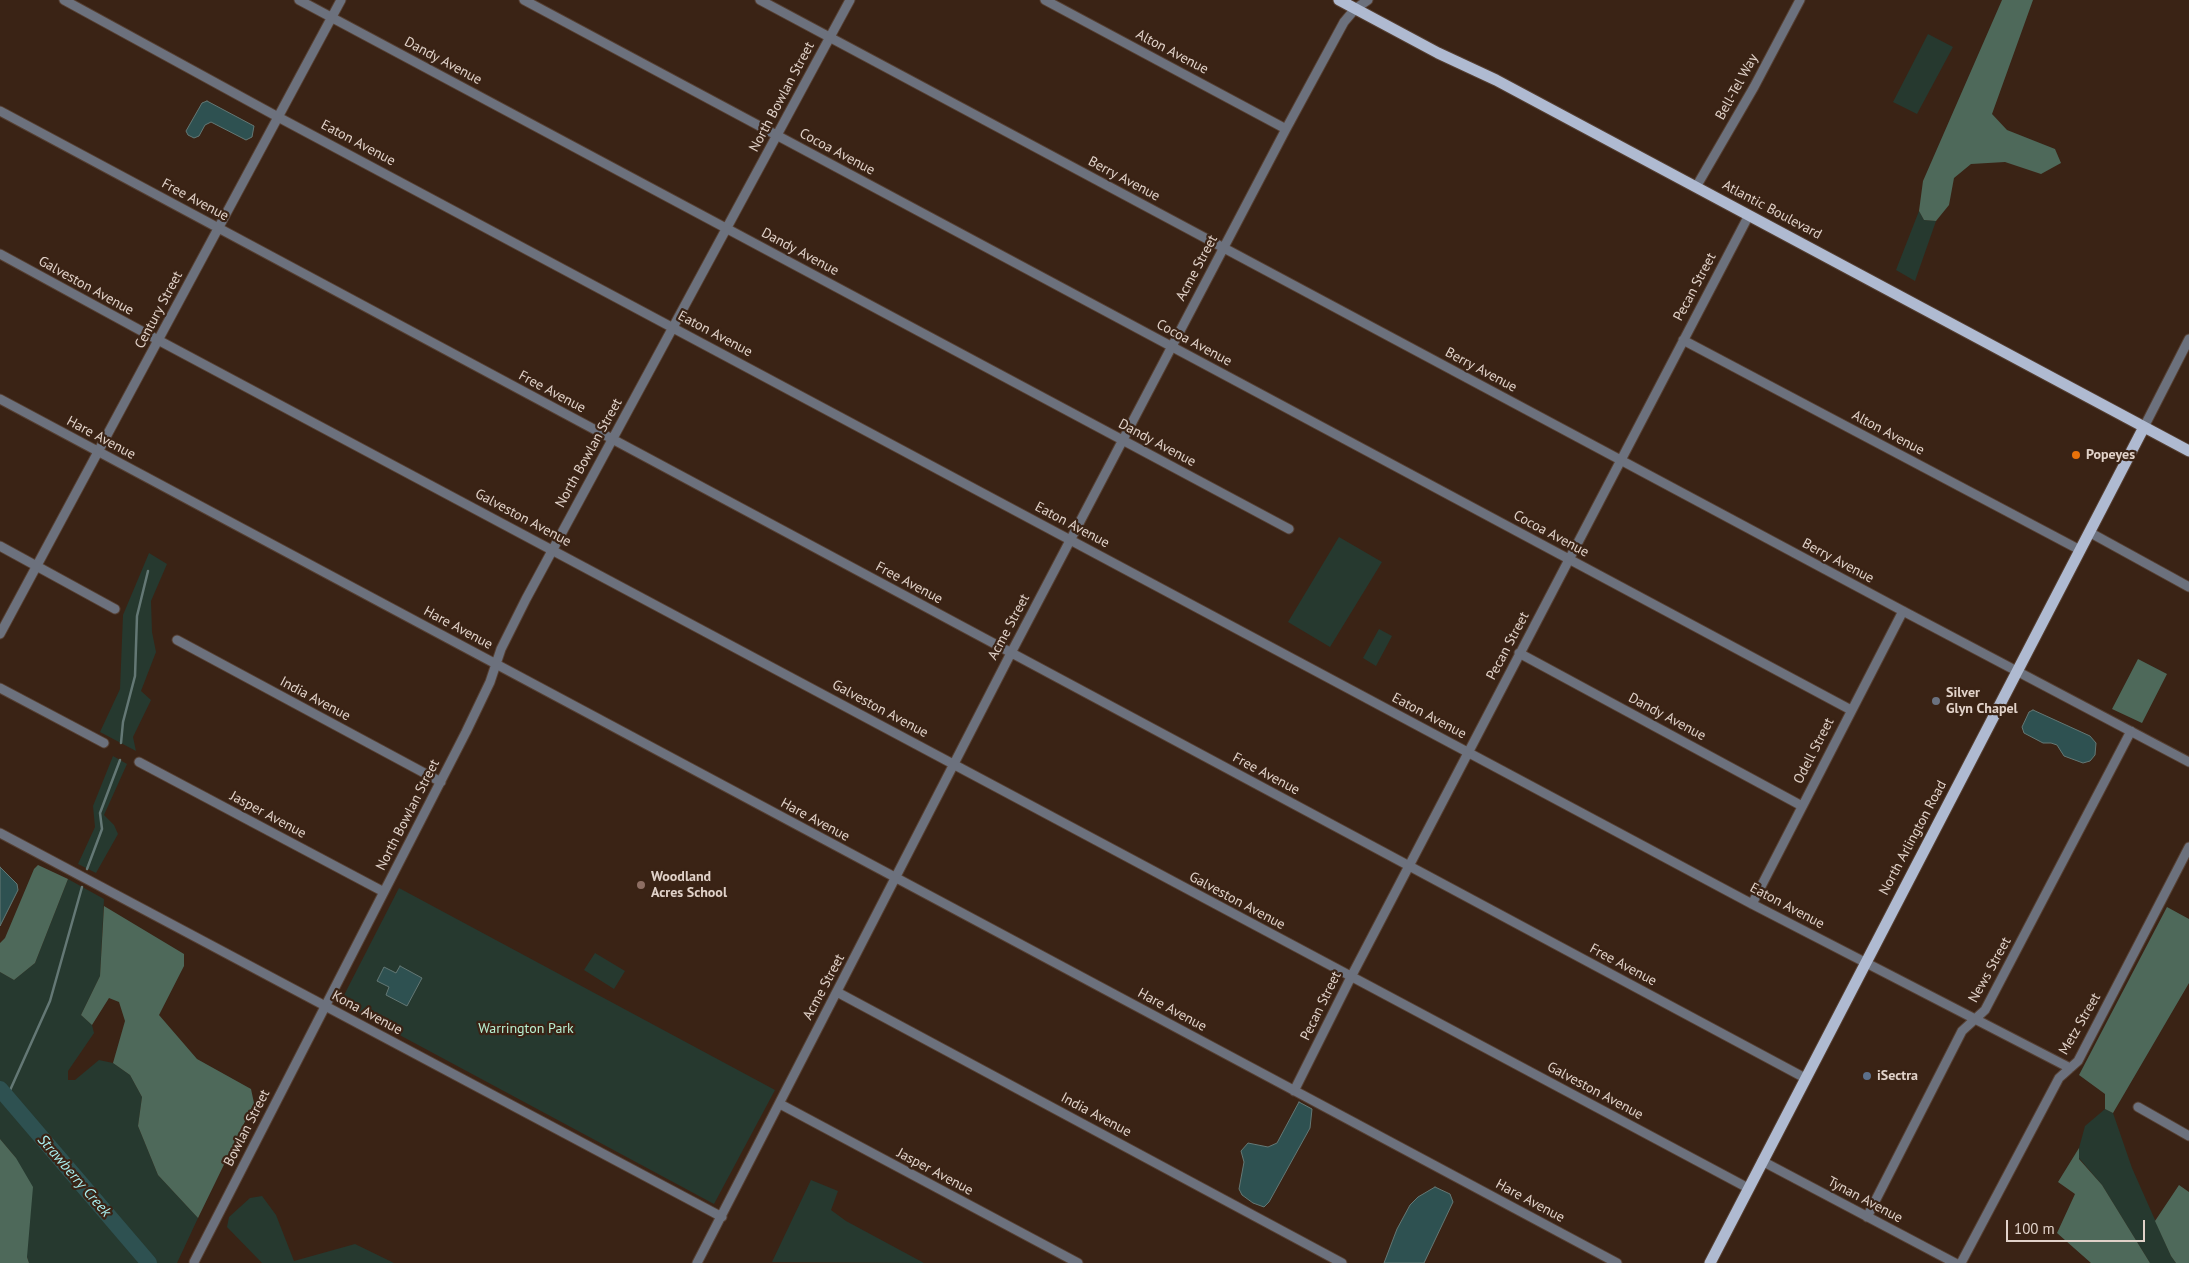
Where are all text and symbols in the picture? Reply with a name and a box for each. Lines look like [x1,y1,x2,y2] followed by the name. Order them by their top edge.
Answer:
[1133,26,1211,78] street label: Alton Avenue
[401,34,485,88] street label: Dandy Avenue
[746,39,818,155] street label: North Bowlan Street
[1712,51,1762,123] street label: Bell-Tel Way
[318,116,398,170] street label: Eaton Avenue
[796,125,878,179] street label: Cocoa Avenue
[1085,153,1163,205] street label: Berry Avenue
[159,175,231,225] street label: Free Avenue
[1719,177,1825,243] street label: Atlantic Boulevard
[758,225,842,279] street label: Dandy Avenue
[1173,232,1221,304] street label: Acme Street
[1670,250,1720,324] street label: Pecan Street
[35,253,137,319] street label: Galveston Avenue
[132,268,186,352] street label: Century Street
[675,307,755,361] street label: Eaton Avenue
[1153,316,1235,370] street label: Cocoa Avenue
[1442,344,1520,396] street label: Berry Avenue
[516,367,588,417] street label: Free Avenue
[552,395,626,511] street label: North Bowlan Street
[1849,407,1927,459] street label: Alton Avenue
[64,413,138,463] street label: Hare Avenue
[1115,416,1199,470] street label: Dandy Avenue
[2086,447,2135,463] place label: Popeyes
[2070,449,2082,461] marker: Popeyes
[472,486,574,550] street label: Galveston Avenue
[1032,498,1112,552] street label: Eaton Avenue
[1510,507,1592,561] street label: Cocoa Avenue
[1799,535,1877,587] street label: Berry Avenue
[873,558,945,608] street label: Free Avenue
[985,591,1033,663] street label: Acme Street
[421,603,495,653] street label: Hare Avenue
[1483,609,1533,683] street label: Pecan Street
[277,673,353,725] street label: India Avenue
[829,677,931,741] street label: Galveston Avenue
[1946,685,2018,718] place label: Silver Glyn Chapel
[1389,689,1469,743] street label: Eaton Avenue
[1625,690,1709,744] street label: Dandy Avenue
[1930,695,1942,707] marker: Silver Glyn Chapel
[1790,715,1838,787] street label: Odell Street
[1230,749,1302,799] street label: Free Avenue
[373,757,443,873] street label: North Bowlan Street
[1876,778,1950,898] street label: North Arlington Road
[227,788,309,842] street label: Jasper Avenue
[778,795,852,845] street label: Hare Avenue
[651,869,727,902] place label: Woodland Acres School
[1186,869,1288,933] street label: Galveston Avenue
[635,879,647,891] marker: Woodland Acres School
[1747,879,1827,933] street label: Eaton Avenue
[1965,934,2015,1006] street label: News Street
[1587,940,1659,990] street label: Free Avenue
[800,951,848,1023] street label: Acme Street
[1297,969,1345,1043] street label: Pecan Street
[1135,985,1209,1035] street label: Hare Avenue
[329,987,405,1039] street label: Kona Avenue
[2056,990,2104,1058] street label: Metz Street
[478,1021,574,1037] park label: Warrington Park
[1544,1059,1646,1123] street label: Galveston Avenue
[1877,1068,1918,1084] place label: iSectra
[1861,1070,1873,1082] marker: iSectra
[220,1087,274,1169] street label: Bowlan Street
[1058,1089,1134,1141] street label: India Avenue
[33,1131,115,1221] water label: Strawberry Creek
[894,1145,976,1199] street label: Jasper Avenue
[1825,1173,1905,1227] street label: Tynan Avenue
[1493,1176,1567,1226] street label: Hare Avenue
[2009,1210,2148,1242] scale bar
[2014,1219,2055,1238] text: 100 m

